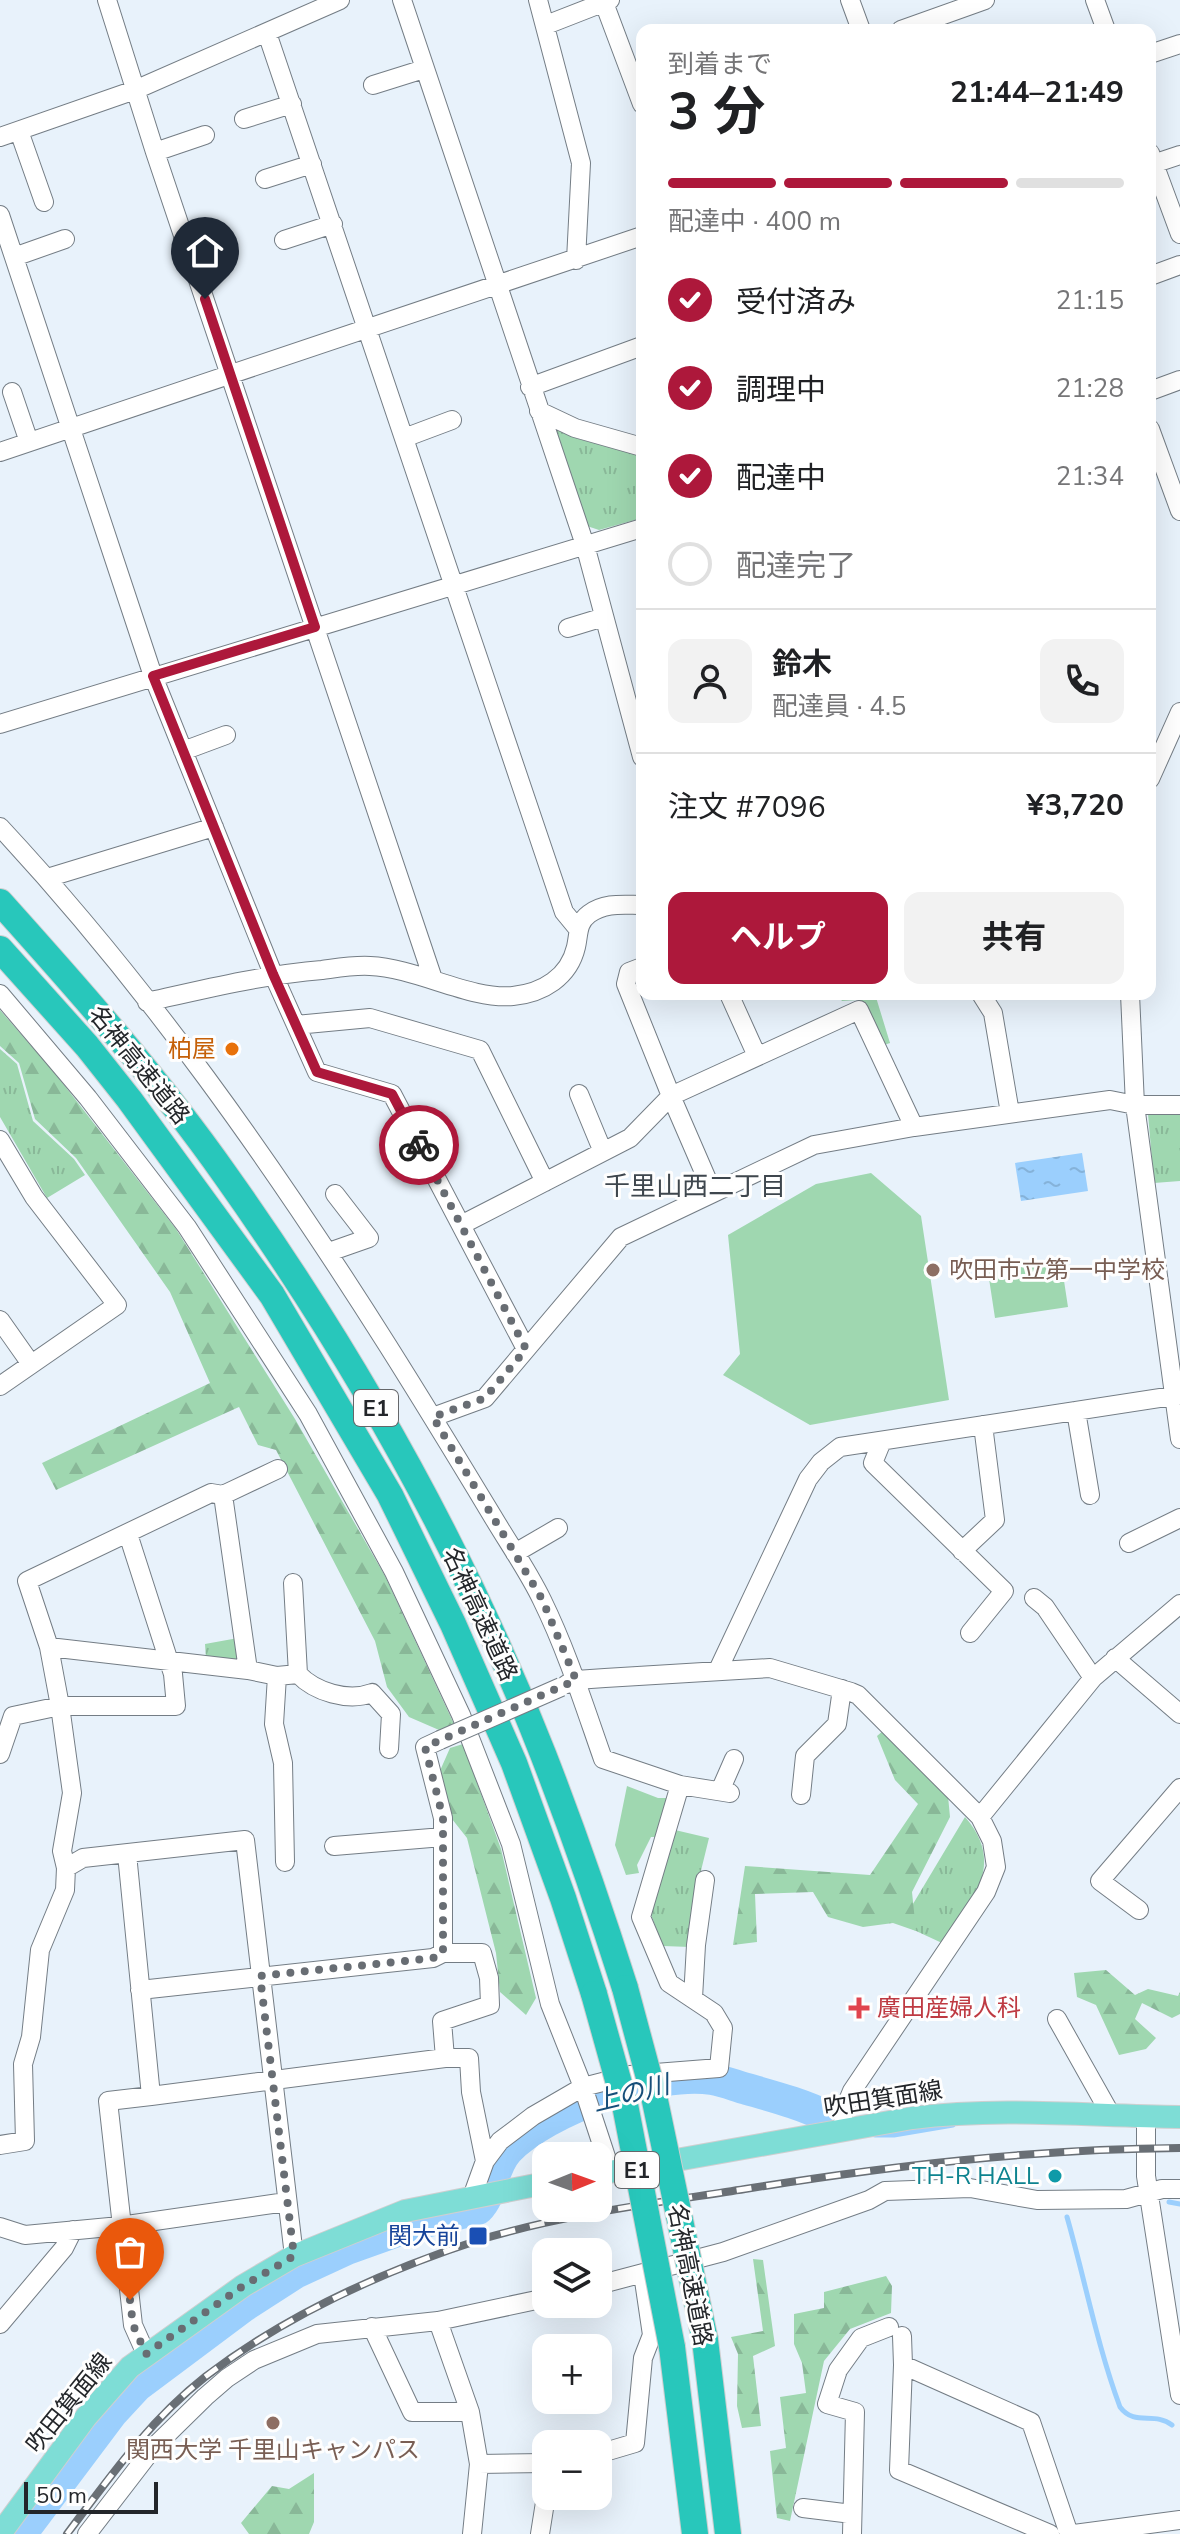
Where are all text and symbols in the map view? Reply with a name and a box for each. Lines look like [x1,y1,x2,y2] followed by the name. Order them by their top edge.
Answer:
[668,47,772,82] text: 到着まで
[950,72,1124,113] text: 21:44–21:49
[668,76,765,147] text: 3 分
[668,204,841,239] text: 配達中 · 400 m
[171,217,239,299] pin
[183,229,227,273] icon: home
[668,278,712,322] icon: check
[736,282,856,323] text: 受付済み
[1056,283,1124,318] text: 21:15
[668,366,712,410] icon: check
[736,370,826,411] text: 調理中
[1056,371,1124,406] text: 21:28
[668,454,712,498] icon: check
[736,458,826,499] text: 配達中
[1056,459,1124,494] text: 21:34
[736,546,856,587] text: 配達完了
[668,639,752,723] button: person
[1040,639,1124,723] button: phone
[772,644,832,685] text: 鈴木
[772,689,906,724] text: 配達員 · 4.5
[1027,785,1124,826] text: ¥3,720
[668,787,826,828] text: 注文 #7096
[668,892,888,984] button: ヘルプ
[904,892,1124,984] button: 共有
[81,999,197,1131] street label: 名神高速道路
[168,1033,216,1065] place label: 柏屋
[223,1040,241,1058] marker: 柏屋
[379,1105,459,1185] courier
[397,1123,441,1167] icon: bike
[604,1169,786,1204] district label: 千里山西二丁目
[949,1254,1165,1286] place label: 吹田市立第一中学校
[924,1261,942,1279] marker: 吹田市立第一中学校
[354,1390,398,1426] road number: E1
[435,1542,525,1686] street label: 名神高速道路
[877,1992,1021,2024] place label: 廣田産婦人科
[848,1997,870,2019] marker: 廣田産婦人科
[589,2066,676,2120] water label: 上の川
[821,2074,945,2124] street label: 吹田箕面線
[532,2142,612,2222] north arrow
[532,2142,612,2510] map controls
[615,2152,659,2188] road number: E1
[912,2160,1039,2192] place label: TH-R HALL
[1046,2167,1064,2185] marker: TH-R HALL
[661,2201,719,2349] street label: 名神高速道路
[96,2218,164,2300] pin
[388,2220,460,2252] place label: 関大前
[467,2225,489,2247] marker: 関大前
[108,2230,152,2274] icon: bag
[532,2238,612,2318] button: layers
[532,2334,612,2414] button: +
[19,2346,119,2460] street label: 吹田箕面線
[264,2414,282,2432] marker: 関西大学 千里山キャンパス
[532,2430,612,2510] button: −
[126,2434,420,2466] place label: 関西大学 千里山キャンパス
[24,2478,158,2514] scale bar
[36,2481,87,2511] text: 50 m

